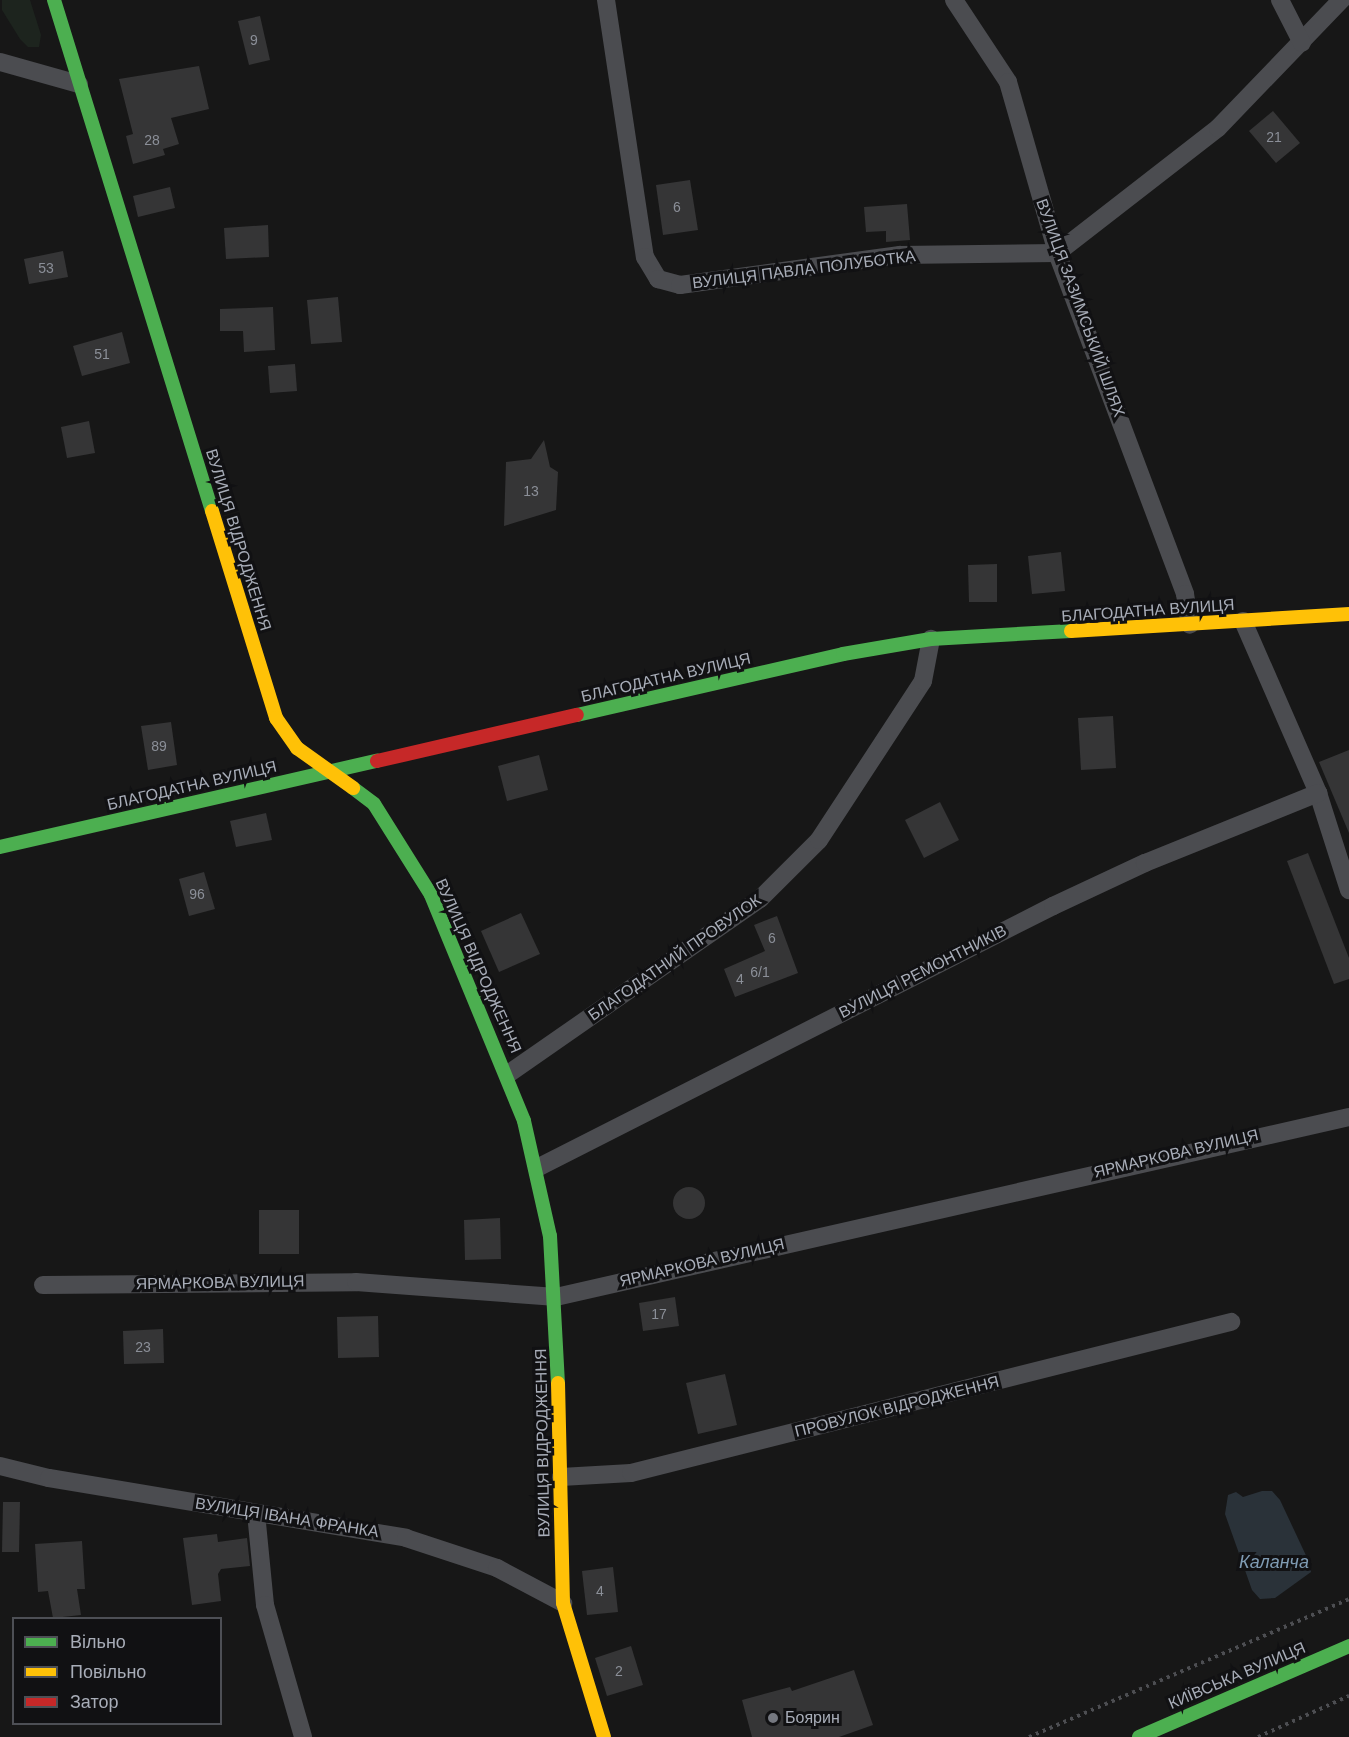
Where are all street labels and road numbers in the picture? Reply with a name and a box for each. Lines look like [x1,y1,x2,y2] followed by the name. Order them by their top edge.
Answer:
[1032,196,1128,420] street label: ВУЛИЦЯ ЗАЗИМСЬКИЙ ШЛЯХ
[691,247,917,293] street label: ВУЛИЦЯ ПАВЛА ПОЛУБОТКА
[201,447,275,633] street label: ВУЛИЦЯ ВІДРОДЖЕННЯ
[1061,595,1235,627] street label: БЛАГОДАТНА ВУЛИЦЯ
[579,649,753,707] street label: БЛАГОДАТНА ВУЛИЦЯ
[105,757,279,815] street label: БЛАГОДАТНА ВУЛИЦЯ
[431,876,525,1056] street label: ВУЛИЦЯ ВІДРОДЖЕННЯ
[585,891,765,1025] street label: БЛАГОДАТНИЙ ПРОВУЛОК
[836,921,1010,1023] street label: ВУЛИЦЯ РЕМОНТНИКІВ
[1092,1126,1260,1182] street label: ЯРМАРКОВА ВУЛИЦЯ
[618,1235,786,1291] street label: ЯРМАРКОВА ВУЛИЦЯ
[135,1272,305,1294] street label: ЯРМАРКОВА ВУЛИЦЯ
[532,1348,554,1538] street label: ВУЛИЦЯ ВІДРОДЖЕННЯ
[793,1372,1001,1442] street label: ПРОВУЛОК ВІДРОДЖЕННЯ
[194,1494,380,1542] street label: ВУЛИЦЯ ІВАНА ФРАНКА
[1166,1638,1308,1714] street label: КИЇВСЬКА ВУЛИЦЯ

